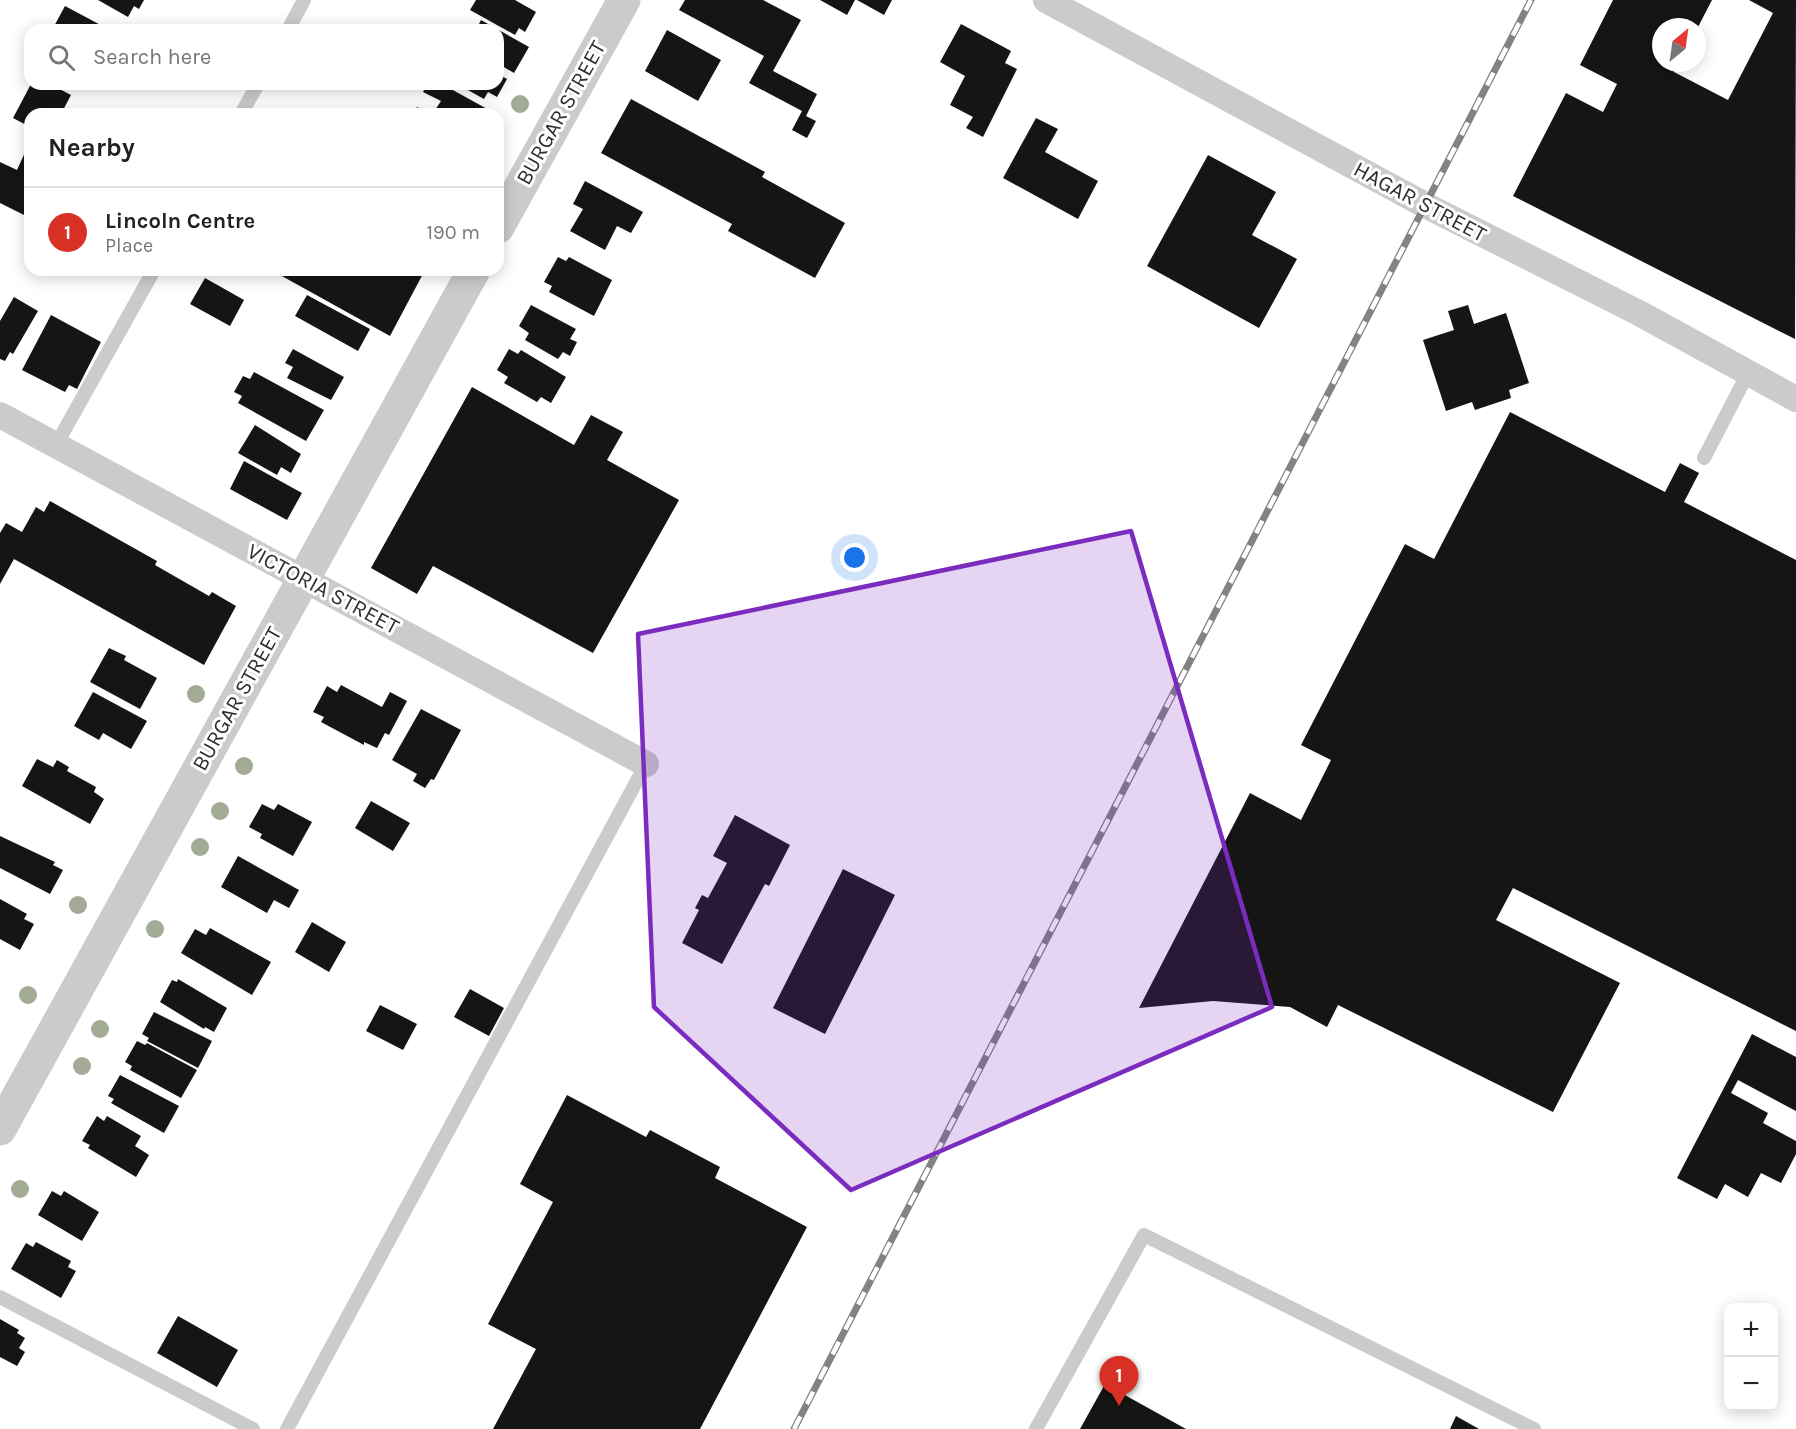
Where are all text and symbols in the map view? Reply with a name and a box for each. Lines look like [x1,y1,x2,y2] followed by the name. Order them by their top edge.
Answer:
[1652,18,1706,72] north arrow
[24,24,504,90] search box
[511,36,611,190] street label: BURGAR STREET
[45,41,78,74] icon: search
[93,44,211,70] text: Search here
[48,132,135,163] text: Nearby
[1349,156,1491,248] street label: HAGAR STREET
[105,208,255,234] text: Lincoln Centre
[64,221,71,244] text: 1
[426,221,480,244] text: 190 m
[105,234,153,257] text: Place
[243,538,403,640] street label: VICTORIA STREET
[840,543,869,572] your location
[187,622,287,776] street label: BURGAR STREET
[1724,1303,1778,1411] map controls
[1724,1303,1778,1357] button: +
[1100,1356,1138,1406] pin: 1
[1724,1357,1778,1411] button: −

